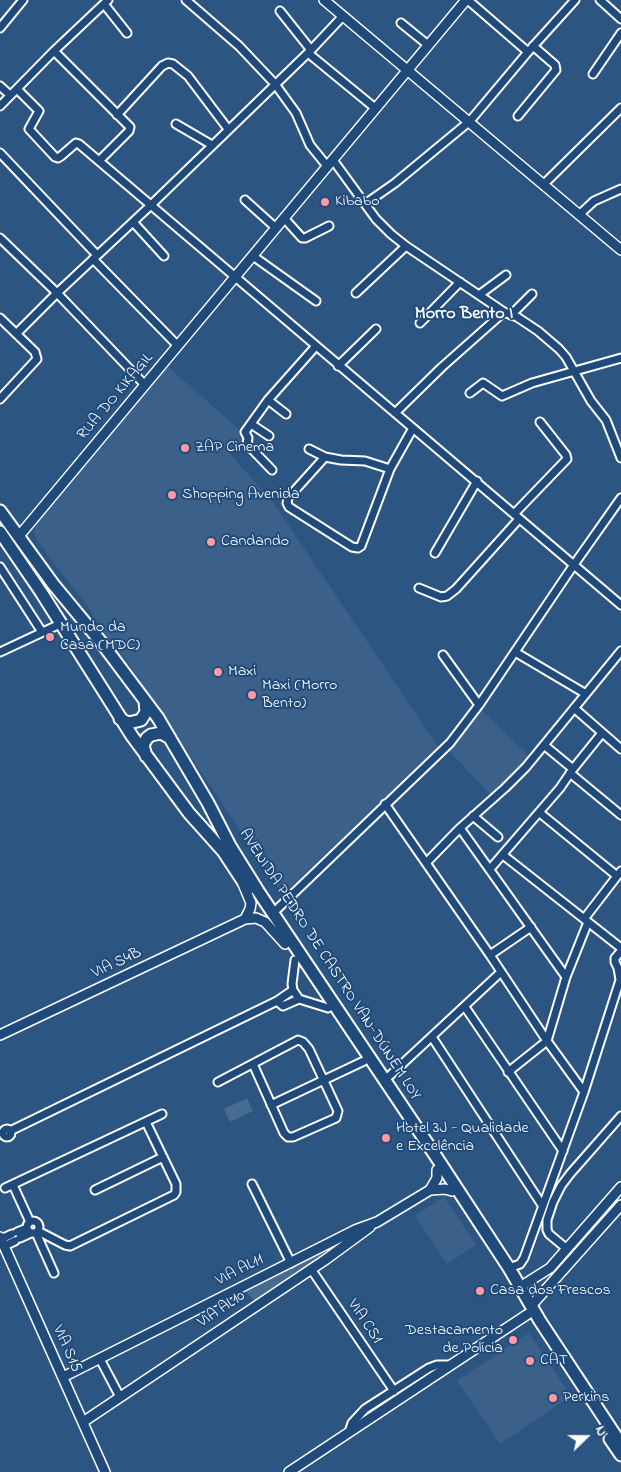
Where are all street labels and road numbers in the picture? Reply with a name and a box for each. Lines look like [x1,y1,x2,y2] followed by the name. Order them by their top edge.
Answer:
[74,349,158,445] street label: RUA DO KIKAGIL
[234,826,424,1104] street label: AVENIDA PEDRO DE CASTRO VAN-DÚNEM LOY
[89,944,145,984] street label: VIA S4B
[213,1251,267,1291] street label: VIA AL11
[195,1287,249,1333] street label: VIA AL10
[342,1296,386,1348] street label: VIA CS1
[47,1322,85,1376] street label: VIA S15

